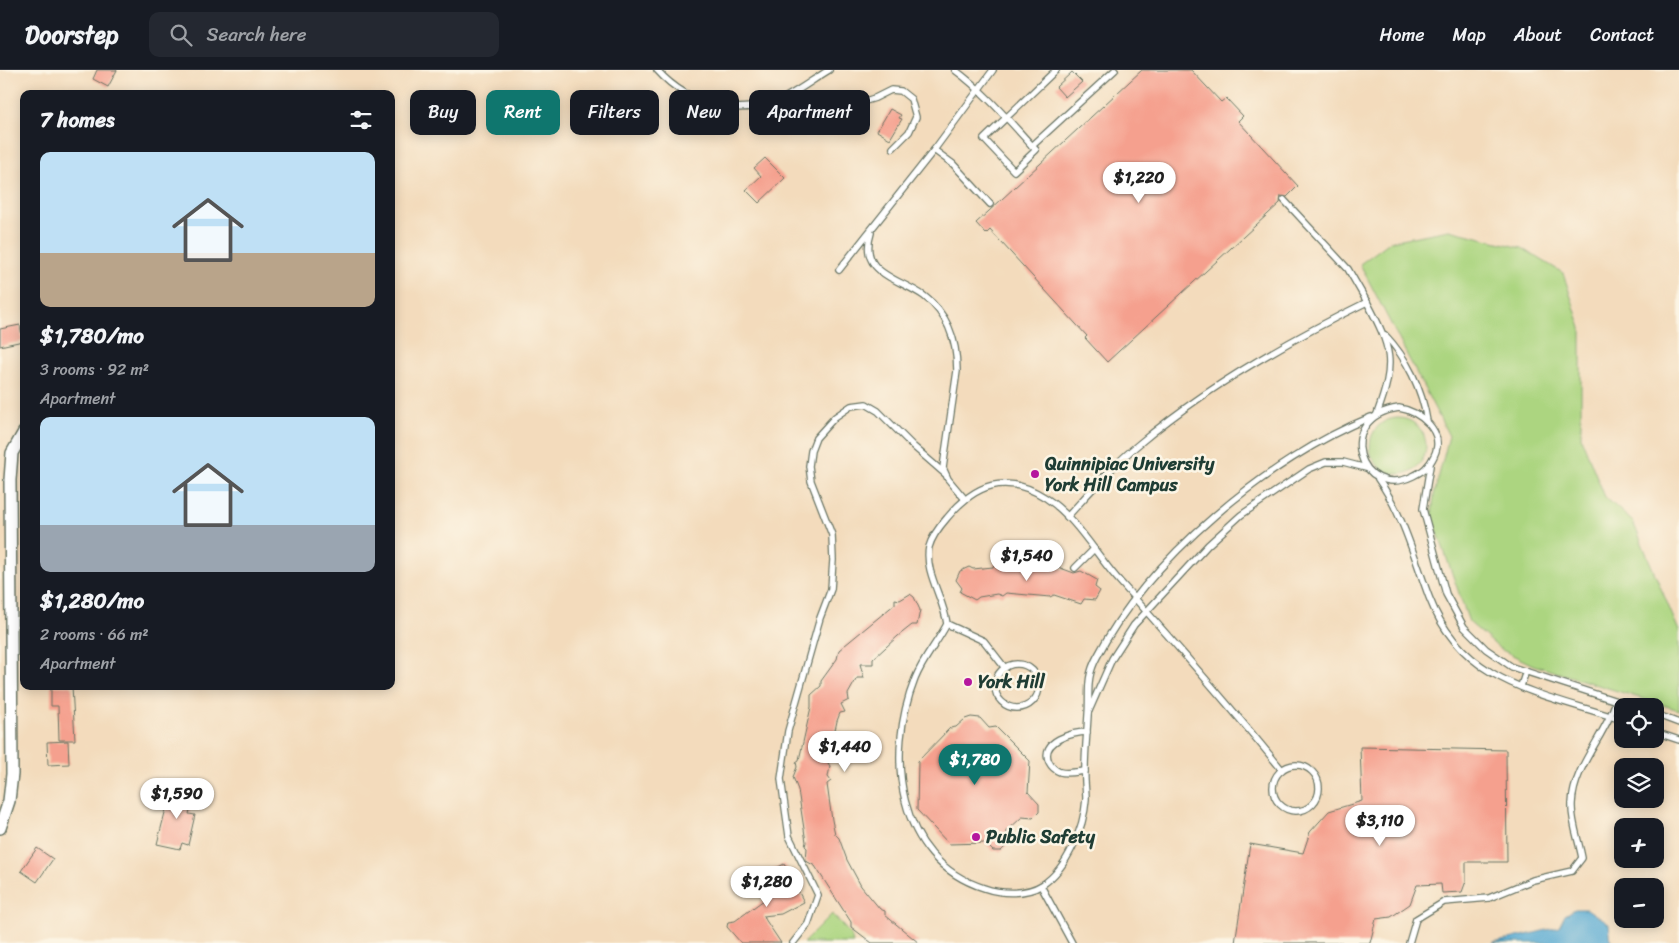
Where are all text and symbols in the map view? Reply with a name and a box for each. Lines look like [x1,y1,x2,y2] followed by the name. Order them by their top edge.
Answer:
[149,12,499,57] search box
[25,14,119,56] text: Doorstep
[207,18,307,51] text: Search here
[1380,19,1425,51] text: Home
[1453,19,1486,51] text: Map
[1514,19,1562,51] text: About
[1590,19,1654,51] text: Contact
[167,21,195,49] icon: search
[410,90,476,135] chip: Buy
[486,90,560,135] chip: Rent
[570,90,659,135] chip: Filters
[669,90,739,135] chip: New
[749,90,870,135] chip: Apartment
[40,101,115,139] text: 7 homes
[347,106,375,134] icon: filters
[1098,162,1180,204] pin: $1,220
[1114,163,1164,192] text: $1,220
[163,185,253,275] icon: home
[40,317,144,355] text: $1,780/mo
[40,355,149,384] text: 3 rooms · 92 m²
[40,384,116,413] text: Apartment
[1045,448,1215,501] place label: Quinnipiac University York Hill Campus
[163,450,253,540] icon: home
[1029,468,1041,480] marker: Quinnipiac University York Hill Campus
[986,540,1068,582] pin: $1,540
[1001,541,1053,570] text: $1,540
[40,582,144,620] text: $1,280/mo
[40,620,149,649] text: 2 rooms · 66 m²
[40,649,116,678] text: Apartment
[978,666,1046,698] place label: York Hill
[962,676,974,688] marker: York Hill
[1614,698,1664,928] map controls
[1614,698,1664,748] button: locate
[804,730,886,773] pin: $1,440
[819,732,871,761] text: $1,440
[934,744,1016,786] pin: $1,780
[950,745,1000,774] text: $1,780
[1614,758,1664,808] button: layers
[136,778,218,820] pin: $1,590
[151,779,203,808] text: $1,590
[1339,804,1421,847] pin: $3,110
[1356,806,1404,835] text: $3,110
[1614,818,1664,868] button: +
[986,821,1096,853] place label: Public Safety
[970,831,982,843] marker: Public Safety
[726,866,808,908] pin: $1,280
[742,867,792,896] text: $1,280
[1614,878,1664,928] button: −

